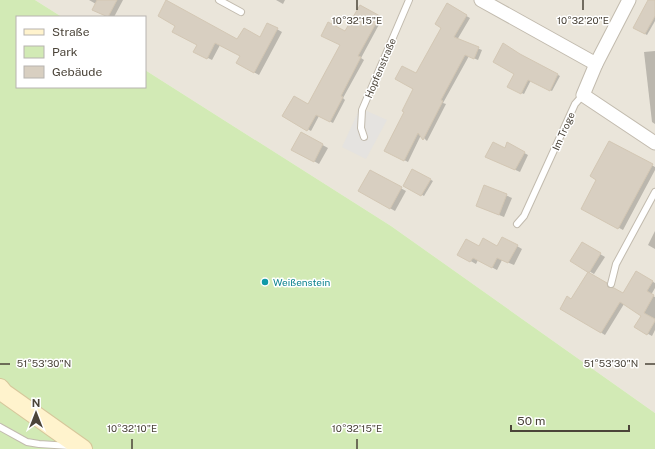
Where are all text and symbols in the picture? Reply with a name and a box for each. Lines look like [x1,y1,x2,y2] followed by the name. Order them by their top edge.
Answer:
[332,14,382,26] text: 10°32'15"E
[557,14,609,26] text: 10°32'20"E
[16,16,146,88] legend
[52,25,90,39] text: Straße
[362,36,398,100] street label: Hopfenstraße
[52,45,78,59] text: Park
[52,65,102,79] text: Gebäude
[549,110,577,152] street label: Im Troge
[273,276,330,288] place label: Weißenstein
[260,277,270,287] marker: Weißenstein
[17,357,71,369] text: 51°53'30"N
[584,357,638,369] text: 51°53'30"N
[16,393,56,433] north arrow
[32,397,40,409] text: N
[511,407,629,433] scale bar
[517,414,545,428] text: 50 m
[107,422,157,434] text: 10°32'10"E
[332,422,382,434] text: 10°32'15"E

